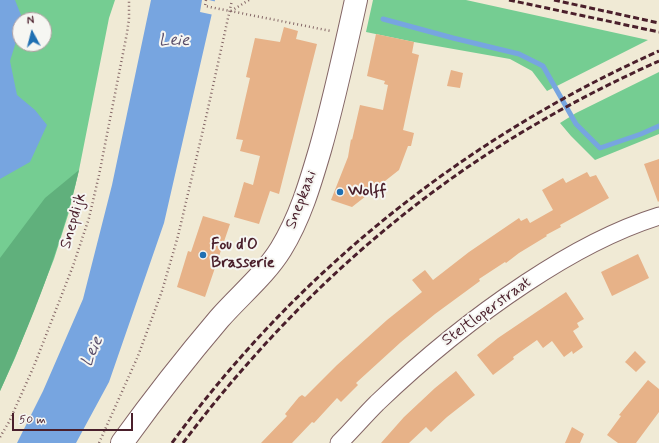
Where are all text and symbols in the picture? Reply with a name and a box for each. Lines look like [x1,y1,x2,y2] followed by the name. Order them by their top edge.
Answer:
[12,12,52,52] north arrow
[26,14,35,28] text: N
[159,31,189,51] water label: Leie
[282,168,322,232] street label: Snepkaai
[348,182,386,202] place label: Wolff
[335,187,345,197] marker: Wolff
[57,191,91,251] street label: Snepdijk
[211,236,275,274] place label: Fou d'O Brasserie
[198,250,208,260] marker: Fou d'O Brasserie
[439,273,535,351] street label: Steltloperstraat
[77,334,109,370] water label: Leie
[14,405,135,431] scale bar
[19,412,46,428] text: 50 m

